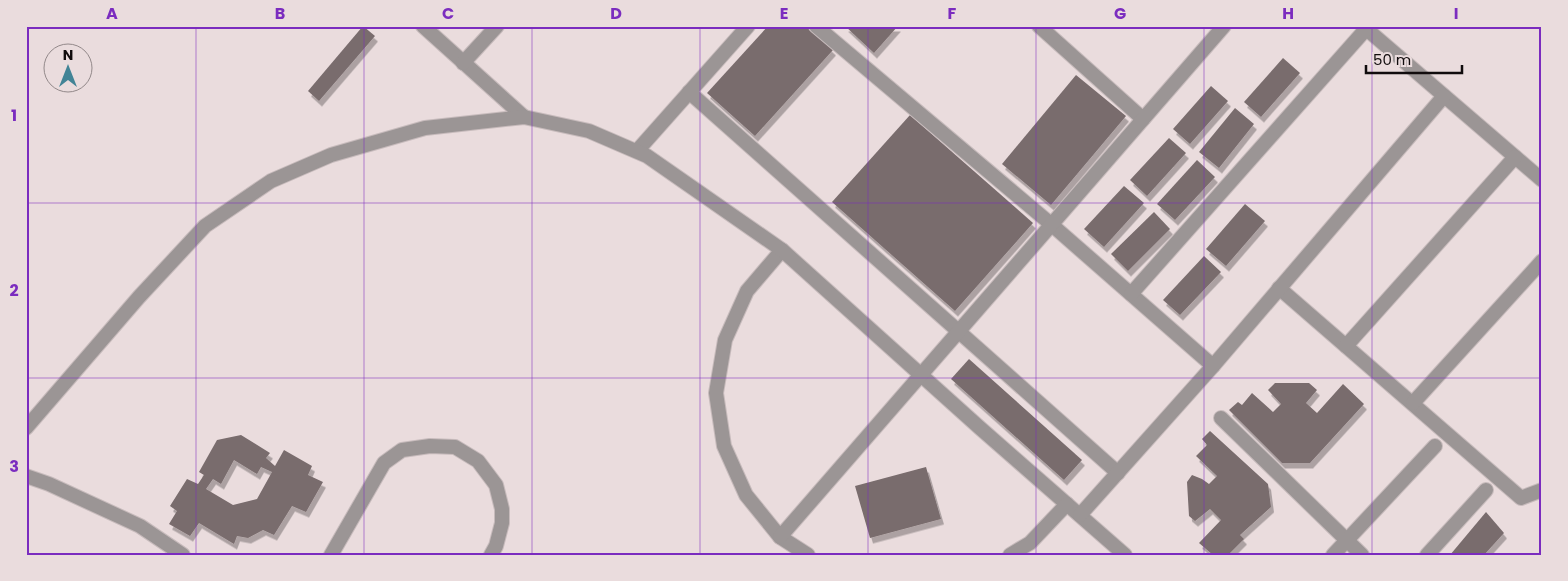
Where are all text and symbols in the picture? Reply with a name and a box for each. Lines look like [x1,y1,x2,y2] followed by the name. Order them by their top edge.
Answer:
[106,2,118,25] text: A
[275,2,285,25] text: B
[442,2,454,25] text: C
[610,2,622,25] text: D
[780,2,788,25] text: E
[948,2,957,25] text: F
[1114,2,1126,25] text: G
[1282,2,1294,25] text: H
[1454,2,1458,25] text: I
[42,42,92,92] north arrow
[1366,42,1462,74] scale bar
[63,45,73,65] text: N
[1373,49,1411,70] text: 50 m
[11,104,17,127] text: 1
[9,279,19,302] text: 2
[9,455,19,478] text: 3

